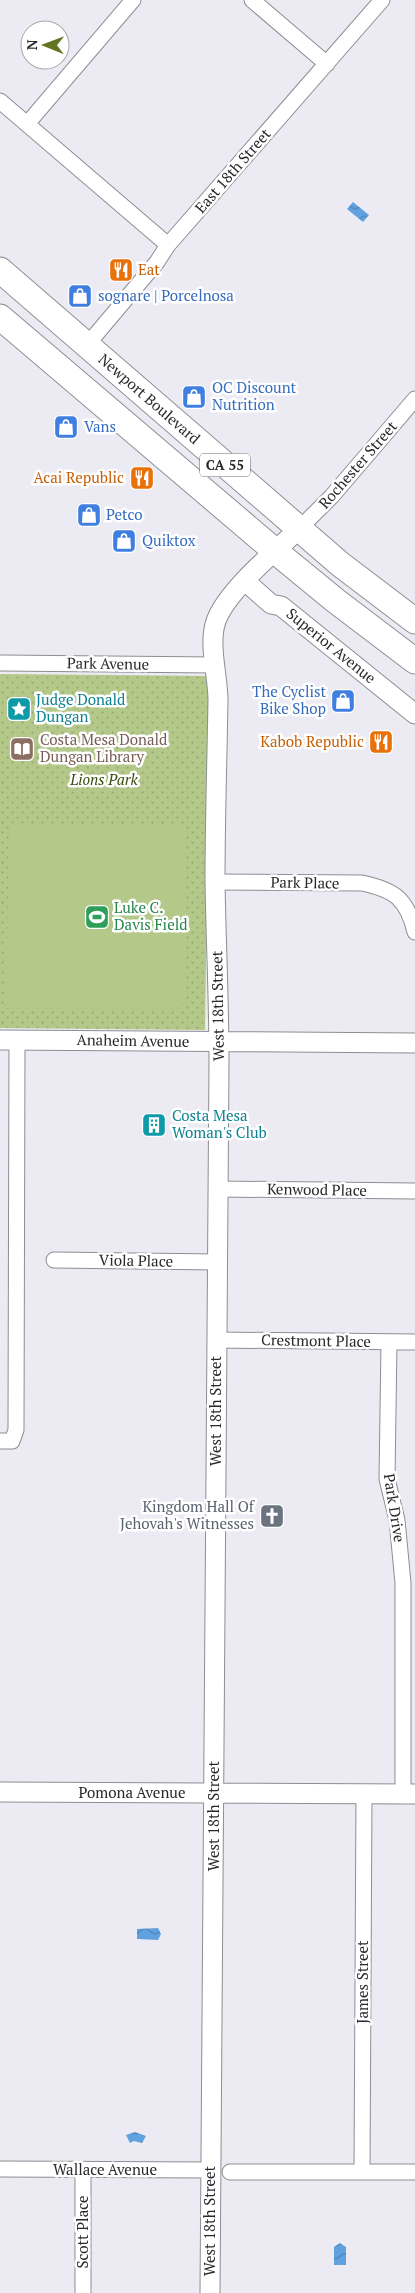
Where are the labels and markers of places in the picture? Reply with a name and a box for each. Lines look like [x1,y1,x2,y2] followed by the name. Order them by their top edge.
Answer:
[108,257,134,283] restaurant icon: Eat
[138,259,160,279] place label: Eat
[67,283,93,309] shop icon: sognare | Porcelnosa
[98,285,234,305] place label: sognare | Porcelnosa
[212,377,297,414] place label: OC Discount Nutrition
[181,384,207,410] shop icon: OC Discount Nutrition
[53,414,79,440] shop icon: Vans
[84,416,116,436] place label: Vans
[129,465,155,491] restaurant icon: Acai Republic
[33,467,124,487] place label: Acai Republic
[76,502,102,528] shop icon: Petco
[106,504,143,524] place label: Petco
[111,528,137,554] shop icon: Quiktox
[142,530,196,550] place label: Quiktox
[252,681,326,718] place label: The Cyclist Bike Shop
[330,688,356,714] shop icon: The Cyclist Bike Shop
[36,689,125,726] place label: Judge Donald Dungan
[6,696,32,722] place icon: Judge Donald Dungan
[40,729,167,766] place label: Costa Mesa Donald Dungan Library
[368,729,394,755] restaurant icon: Kabob Republic
[260,731,364,751] place label: Kabob Republic
[9,736,35,762] library icon: Costa Mesa Donald Dungan Library
[114,897,188,934] place label: Luke C. Davis Field
[84,904,110,930] sports icon: Luke C. Davis Field
[172,1105,267,1142] place label: Costa Mesa Woman's Club
[141,1112,167,1138] building icon: Costa Mesa Woman's Club
[120,1496,255,1533] place label: Kingdom Hall Of Jehovah's Witnesses
[259,1503,285,1529] church icon: Kingdom Hall Of Jehovah's Witnesses

